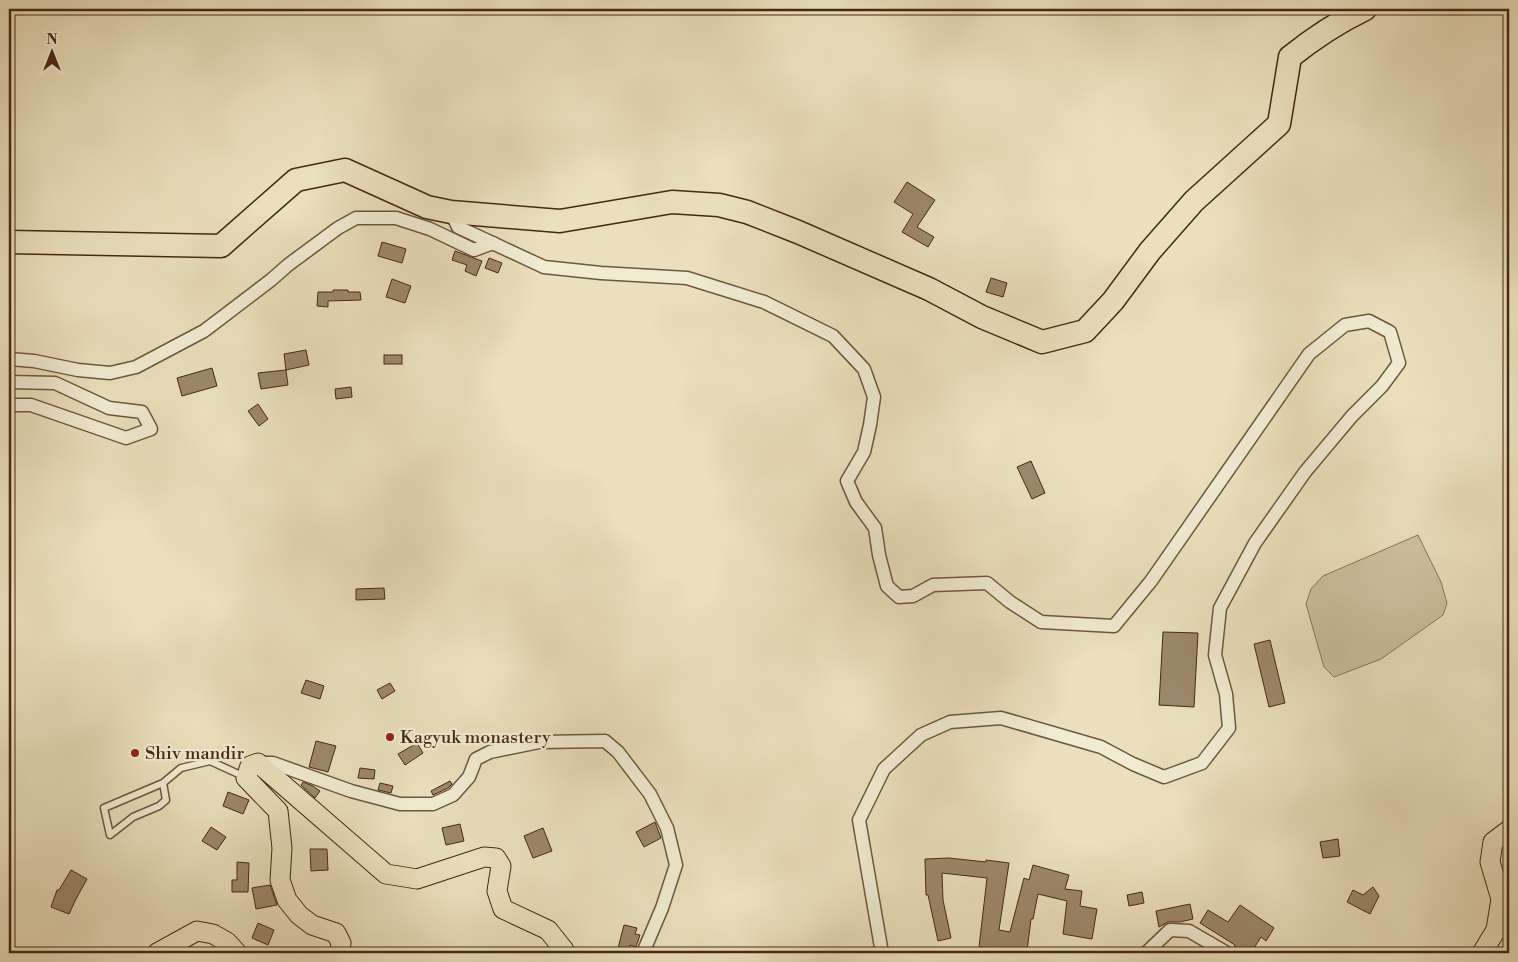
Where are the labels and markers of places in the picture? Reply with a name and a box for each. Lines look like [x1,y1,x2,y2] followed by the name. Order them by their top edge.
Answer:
[400,726,551,749] place label: Kagyuk monastery
[384,731,396,743] marker: Kagyuk monastery
[145,742,244,765] place label: Shiv mandir
[129,747,141,759] marker: Shiv mandir

